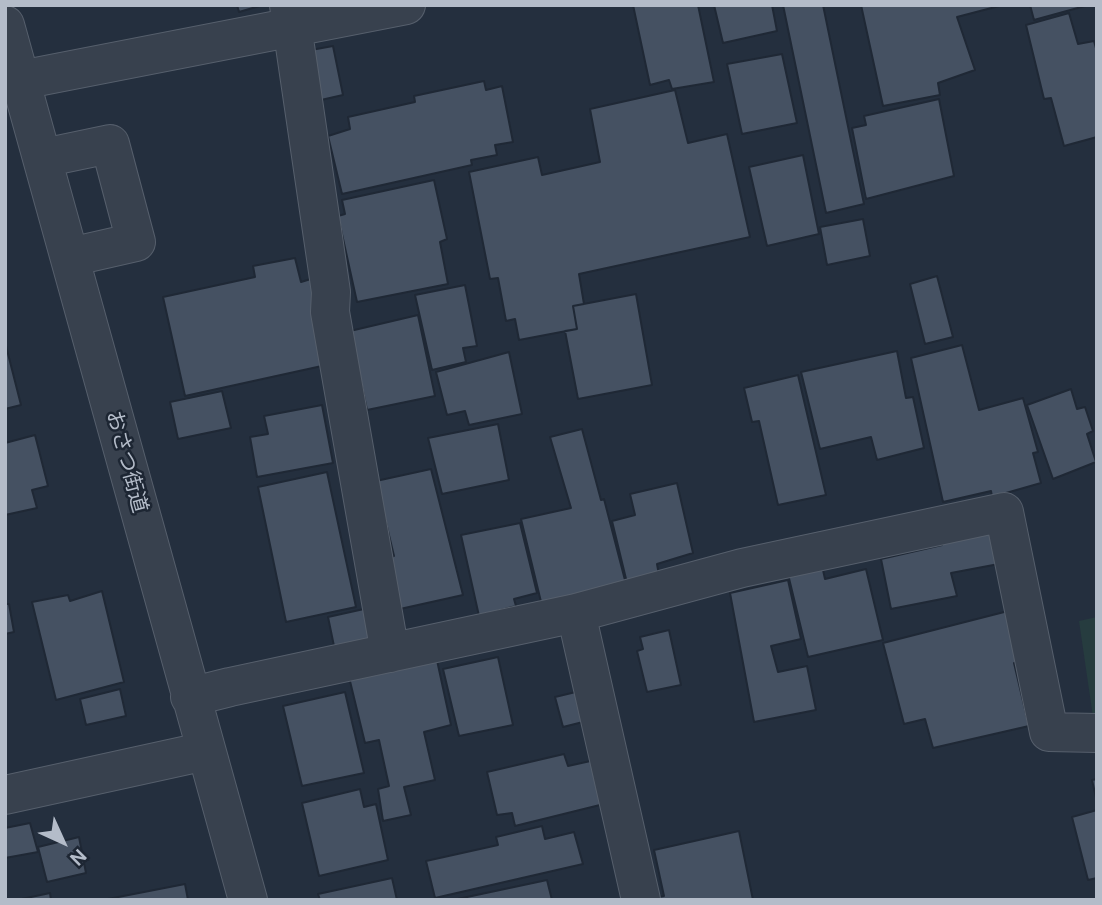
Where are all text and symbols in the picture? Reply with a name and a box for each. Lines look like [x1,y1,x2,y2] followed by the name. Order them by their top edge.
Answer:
[100,408,152,516] street label: おさつ街道
[28,807,98,877] north arrow
[64,843,92,871] text: N

